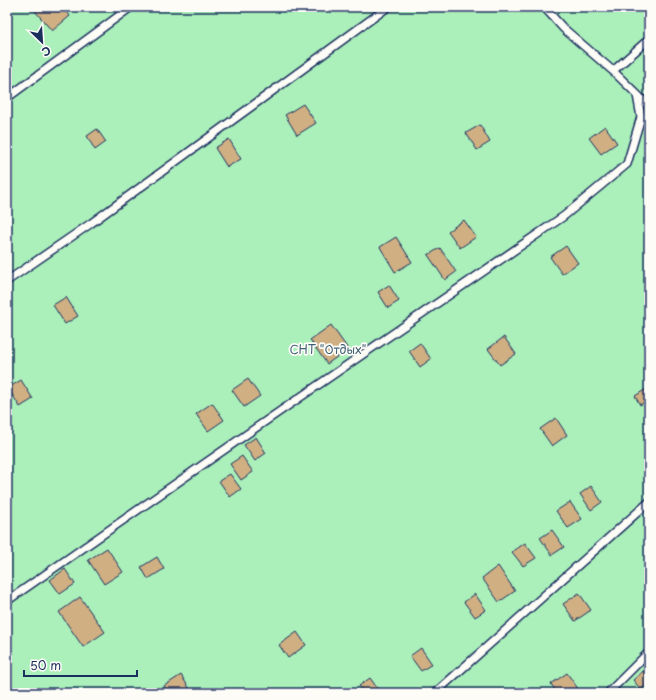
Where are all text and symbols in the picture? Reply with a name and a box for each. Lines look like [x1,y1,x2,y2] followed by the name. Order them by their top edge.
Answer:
[22,22,62,62] north arrow
[39,42,54,61] text: С
[290,340,367,358] park label: СНТ "Отдых"
[24,652,137,678] scale bar
[30,656,61,674] text: 50 m

